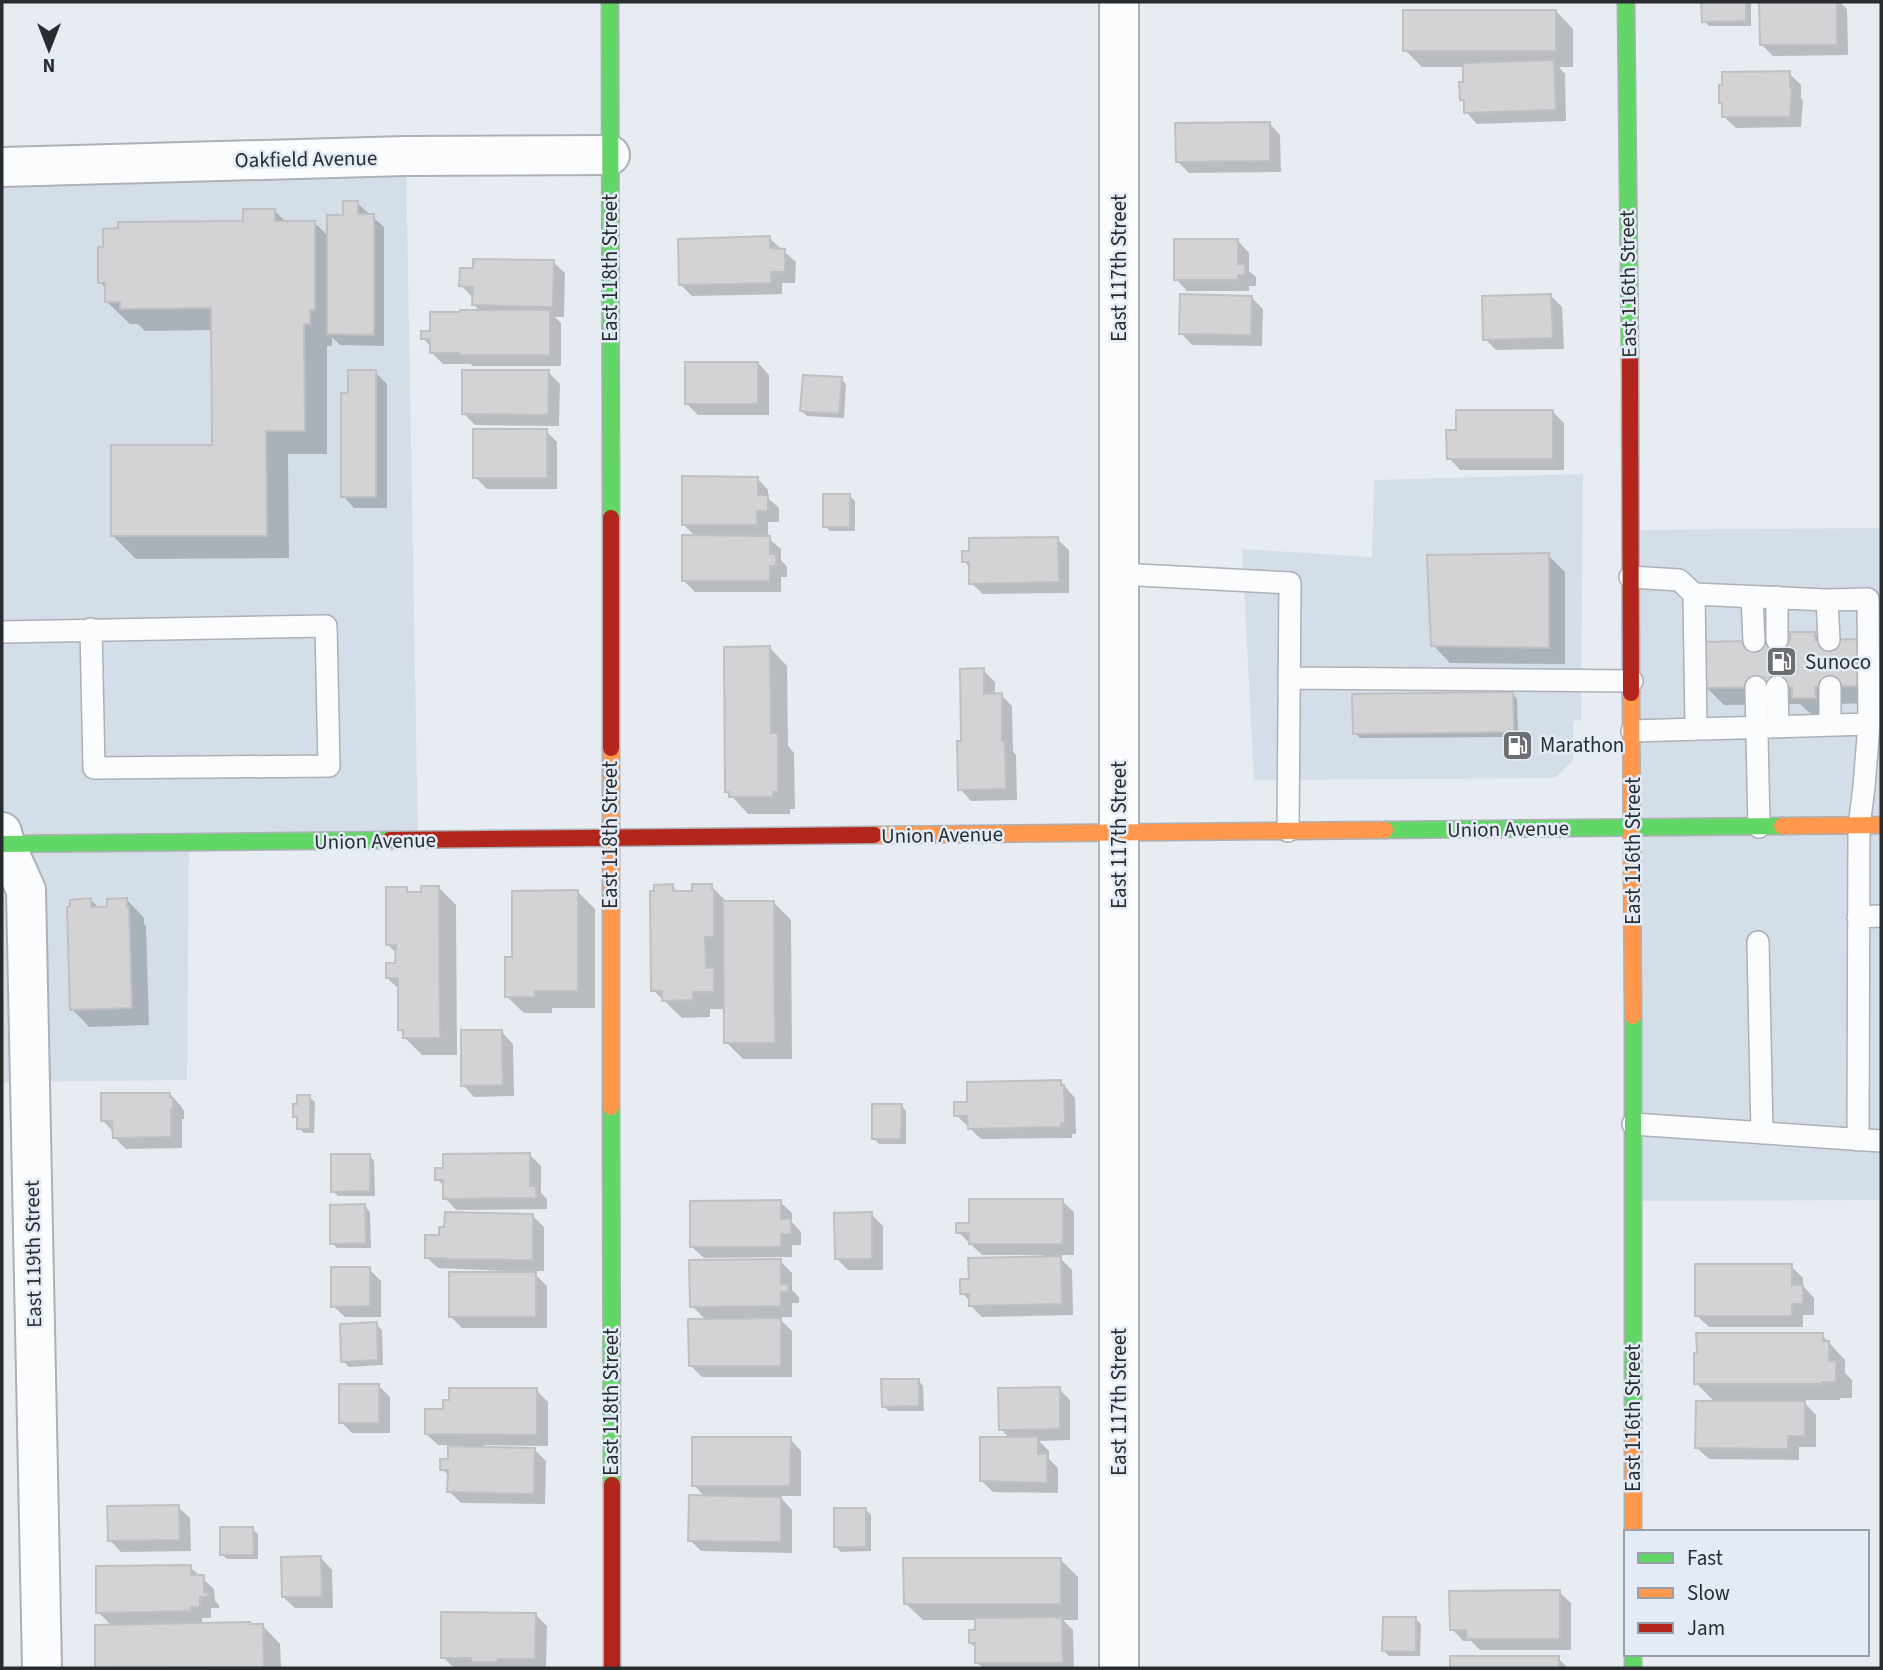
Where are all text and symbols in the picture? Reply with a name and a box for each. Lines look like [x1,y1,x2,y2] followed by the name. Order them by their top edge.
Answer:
[14,14,84,84] north arrow
[43,51,55,78] text: N
[234,143,378,175] street label: Oakfield Avenue
[595,194,625,342] street label: East 118th Street
[1104,194,1134,342] street label: East 117th Street
[1612,210,1644,358] street label: East 116th Street
[1765,645,1799,679] fuel station icon: Sunoco
[1805,647,1871,677] place label: Sunoco
[1500,728,1534,762] fuel station icon: Marathon
[1540,730,1624,760] place label: Marathon
[595,761,625,909] street label: East 118th Street
[1104,761,1134,909] street label: East 117th Street
[1618,777,1648,925] street label: East 116th Street
[1447,813,1569,845] street label: Union Avenue
[881,819,1003,851] street label: Union Avenue
[314,825,436,857] street label: Union Avenue
[17,1180,49,1328] street label: East 119th Street
[596,1328,626,1476] street label: East 118th Street
[1104,1328,1134,1476] street label: East 117th Street
[1618,1344,1648,1492] street label: East 116th Street
[1624,1530,1869,1656] legend
[1687,1543,1723,1573] text: Fast
[1687,1578,1730,1608] text: Slow
[1687,1613,1725,1643] text: Jam

